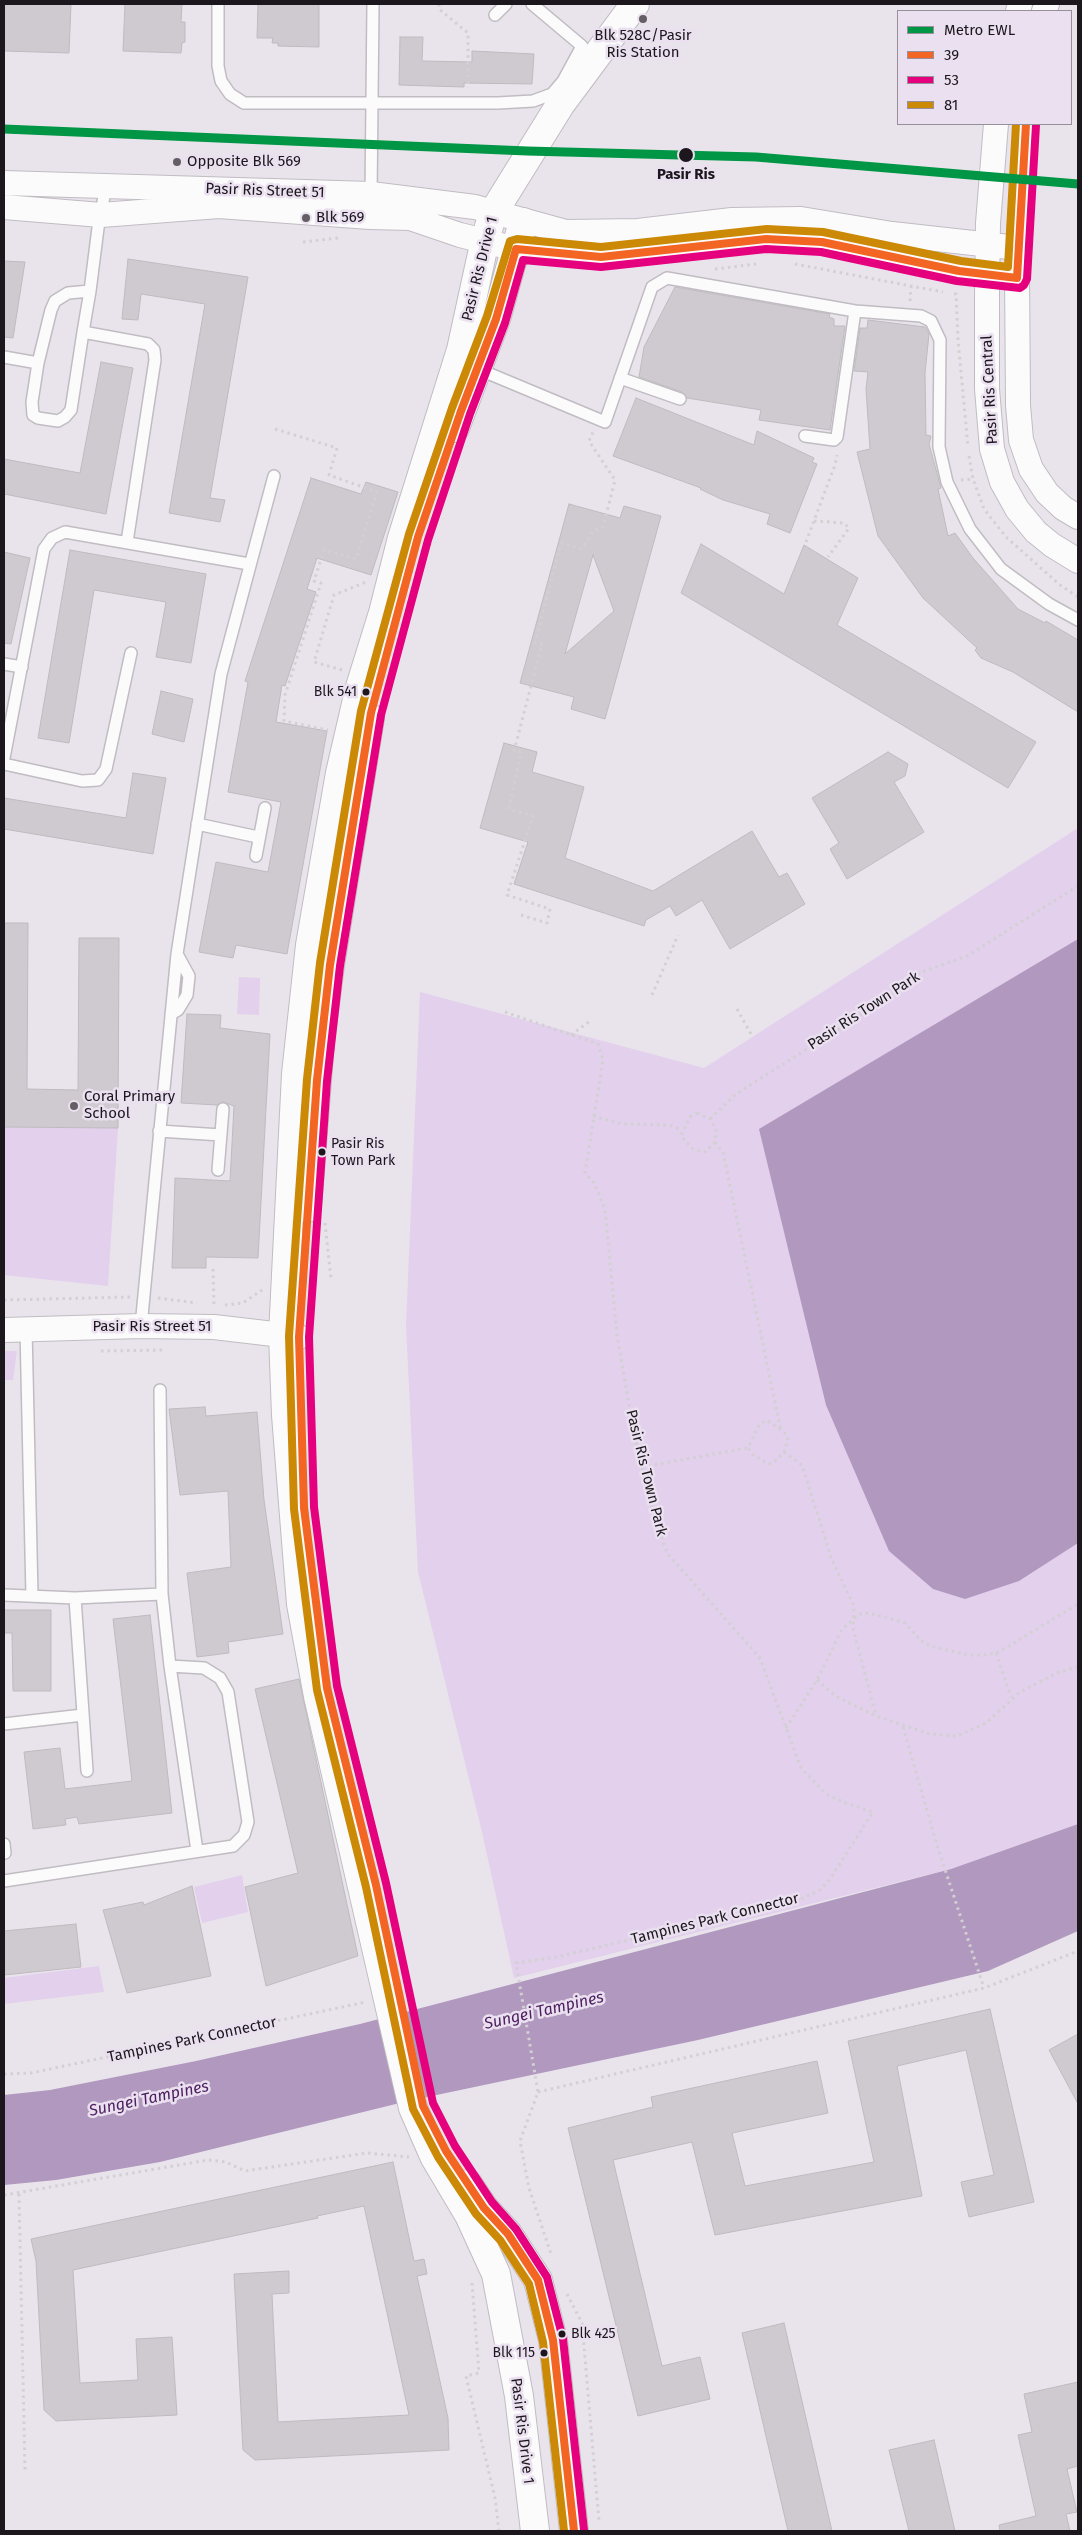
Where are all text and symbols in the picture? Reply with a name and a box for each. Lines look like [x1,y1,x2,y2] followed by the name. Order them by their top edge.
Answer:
[897,10,1072,125] legend
[637,13,649,25] marker: Blk 528C/Pasir Ris Station
[944,21,1015,39] text: Metro EWL
[594,27,692,62] place label: Blk 528C/Pasir Ris Station
[944,46,959,64] text: 39
[944,71,959,89] text: 53
[944,96,958,114] text: 81
[677,146,695,164] marker: Pasir Ris
[187,153,301,171] place label: Opposite Blk 569
[171,156,183,168] marker: Opposite Blk 569
[657,166,715,184] place label: Pasir Ris
[205,180,325,202] street label: Pasir Ris Street 51
[316,209,364,227] place label: Blk 569
[300,212,312,224] marker: Blk 569
[458,215,502,323] street label: Pasir Ris Drive 1
[978,335,1002,445] street label: Pasir Ris Central
[314,684,357,700] place label: Blk 541
[361,687,371,697] marker: Blk 541
[805,968,923,1054] street label: Pasir Ris Town Park
[84,1088,175,1123] place label: Coral Primary School
[68,1100,80,1112] marker: Coral Primary School
[331,1136,395,1168] place label: Pasir Ris Town Park
[317,1147,327,1157] marker: Pasir Ris Town Park
[92,1318,212,1336] street label: Pasir Ris Street 51
[622,1408,670,1538] street label: Pasir Ris Town Park
[629,1889,801,1949] street label: Tampines Park Connector
[482,1988,606,2034] water label: Sungei Tampines
[106,2013,278,2067] street label: Tampines Park Connector
[87,2077,211,2121] water label: Sungei Tampines
[571,2326,616,2342] place label: Blk 425
[557,2329,567,2339] marker: Blk 425
[493,2345,535,2361] place label: Blk 115
[539,2348,549,2358] marker: Blk 115
[507,2377,537,2485] street label: Pasir Ris Drive 1

